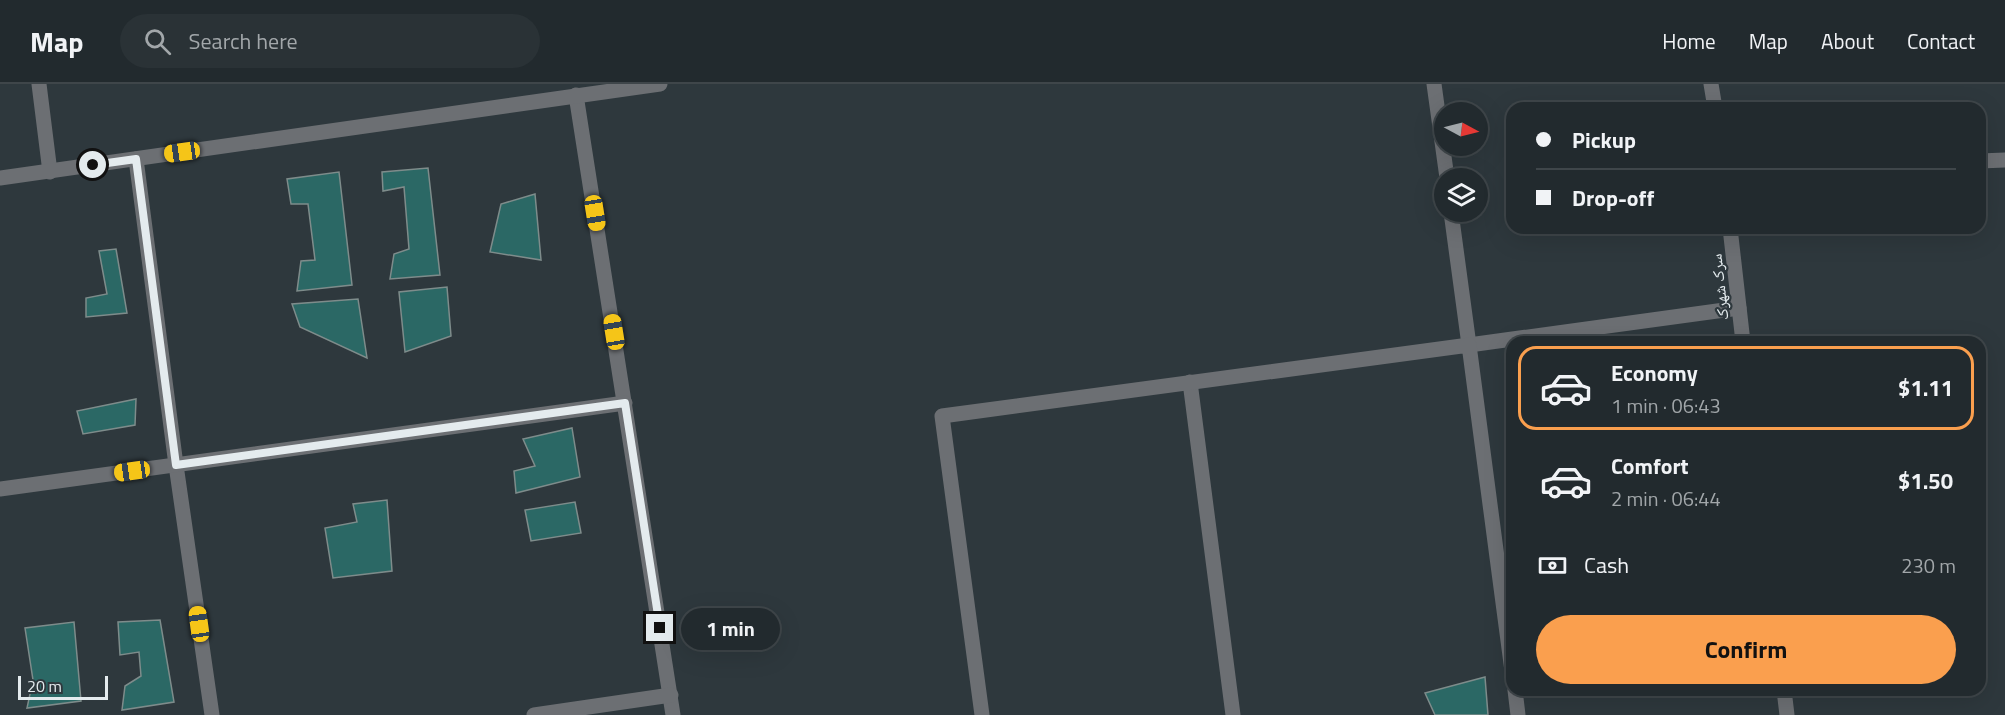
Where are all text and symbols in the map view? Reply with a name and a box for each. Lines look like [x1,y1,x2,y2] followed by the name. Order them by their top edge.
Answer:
[120,14,540,68] search box
[30,20,84,63] text: Map
[189,24,298,58] text: Search here
[141,25,174,58] icon: search
[1662,25,1716,57] text: Home
[1749,25,1788,57] text: Map
[1821,25,1874,57] text: About
[1907,25,1975,57] text: Contact
[1434,102,1488,156] north arrow
[1434,102,1488,222] map controls
[1572,123,1636,157] text: Pickup
[163,141,201,163] car
[79,151,106,178] route start
[1434,168,1488,222] button: layers
[1572,181,1654,215] text: Drop-off
[583,194,607,232] car
[1704,253,1734,321] street label: سرک شهرک
[602,313,626,351] car
[1611,356,1698,390] text: Economy
[1539,361,1593,415] icon: car
[1898,371,1953,405] text: $1.11
[1611,390,1721,421] text: 1 min · 06:43
[1611,449,1689,483] text: Comfort
[1539,454,1593,508] icon: car
[113,460,151,482] car
[1898,464,1953,498] text: $1.50
[1611,483,1721,514] text: 2 min · 06:44
[1584,548,1629,582] text: Cash
[1536,549,1569,582] icon: cash
[1901,550,1956,581] text: 230 m
[188,605,210,643] car
[681,607,780,649] callout: 1 min
[706,613,755,644] text: 1 min
[646,614,673,641] route end
[1536,615,1956,684] button: Confirm
[18,673,108,700] scale bar
[27,674,62,698] text: 20 m

